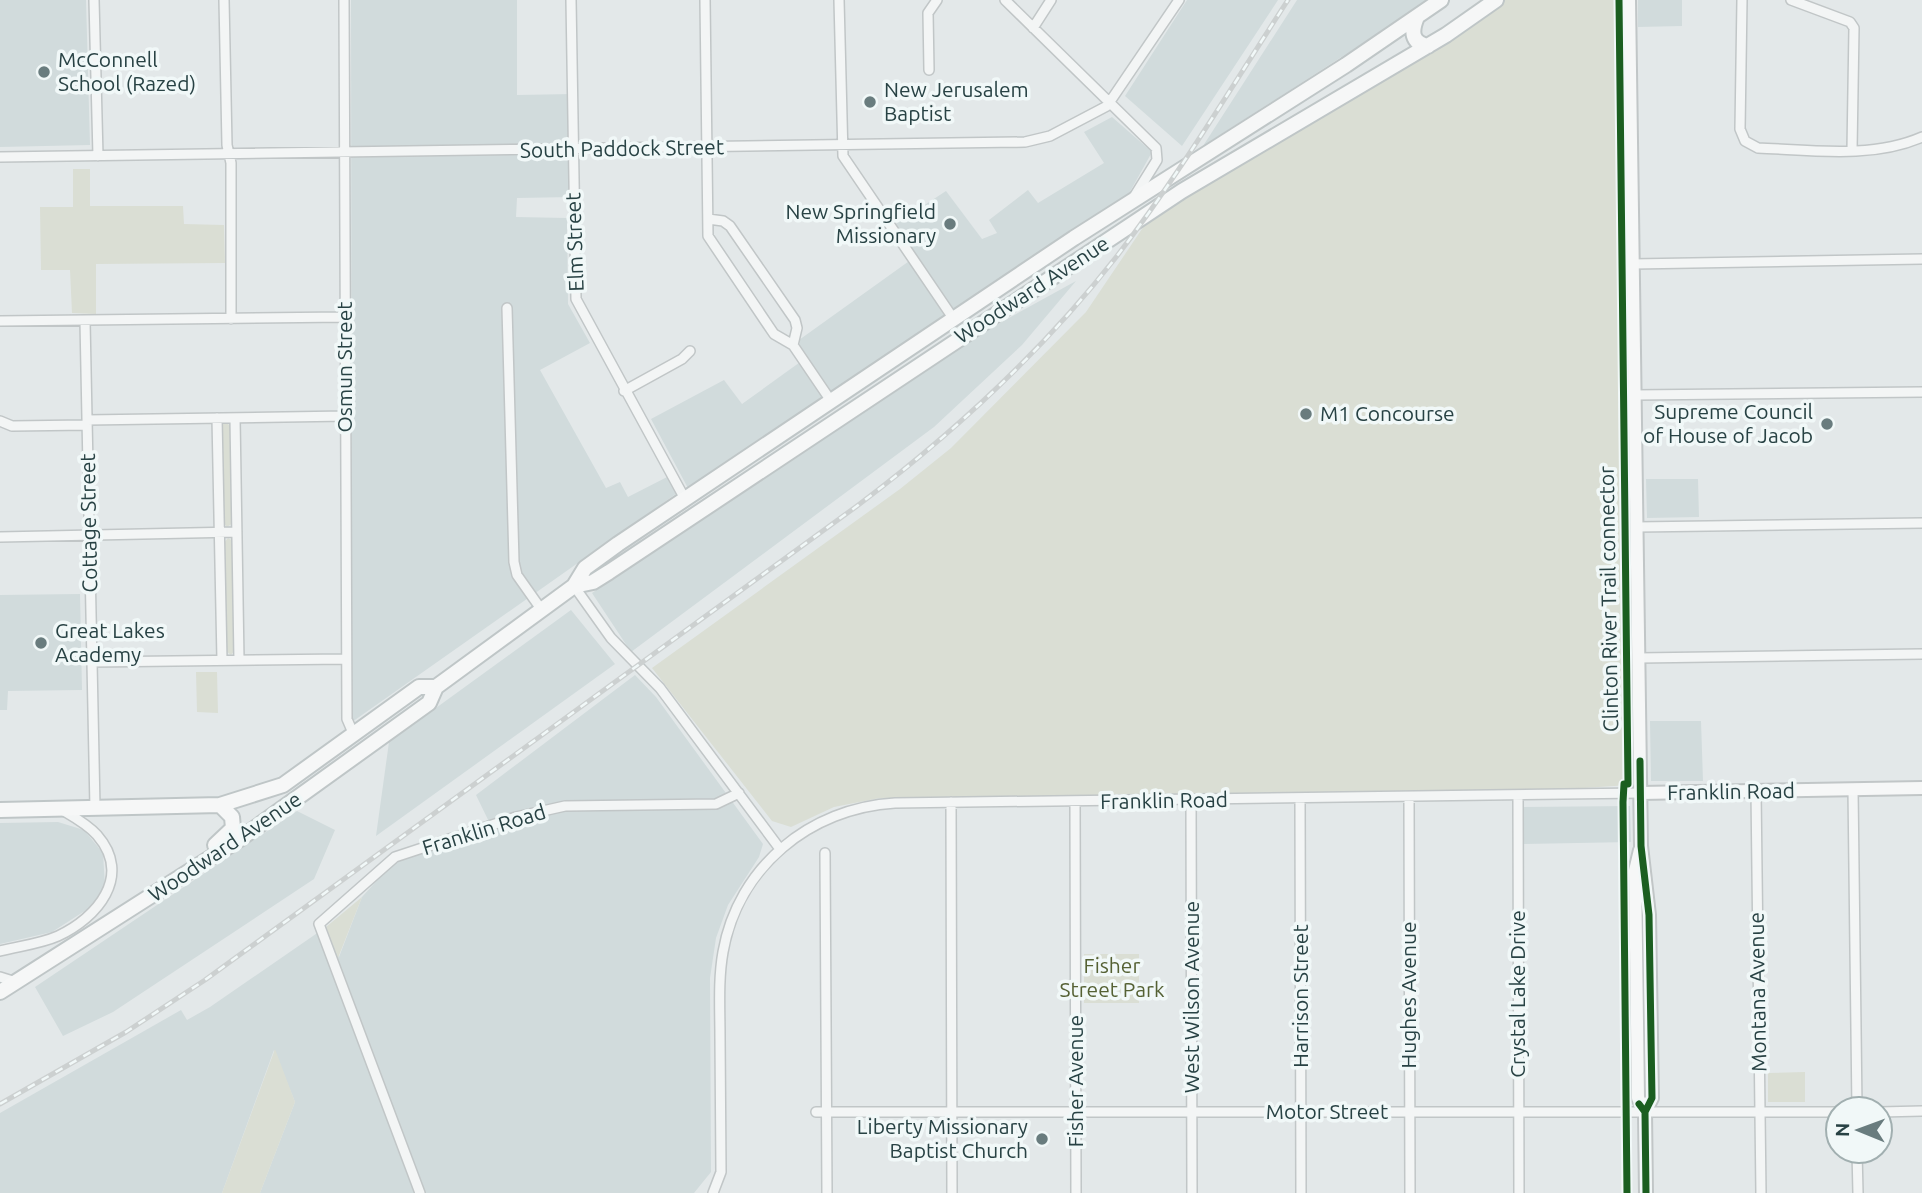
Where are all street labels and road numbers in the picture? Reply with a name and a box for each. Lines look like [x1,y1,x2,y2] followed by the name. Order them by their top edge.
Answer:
[520,134,724,162] street label: South Paddock Street
[560,192,588,292] street label: Elm Street
[950,230,1113,348] street label: Woodward Avenue
[332,302,356,432] street label: Osmun Street
[75,453,101,593] street label: Cottage Street
[1594,466,1622,732] street label: Clinton River Trail connector
[1667,778,1795,804] street label: Franklin Road
[144,786,305,906] street label: Woodward Avenue
[1100,787,1228,813] street label: Franklin Road
[419,799,548,859] street label: Franklin Road
[1179,901,1203,1093] street label: West Wilson Avenue
[1505,910,1529,1078] street label: Crystal Lake Drive
[1744,912,1770,1072] street label: Montana Avenue
[1396,922,1420,1068] street label: Hughes Avenue
[1288,924,1312,1068] street label: Harrison Street
[1063,1015,1087,1147] street label: Fisher Avenue
[1266,1099,1388,1123] street label: Motor Street

